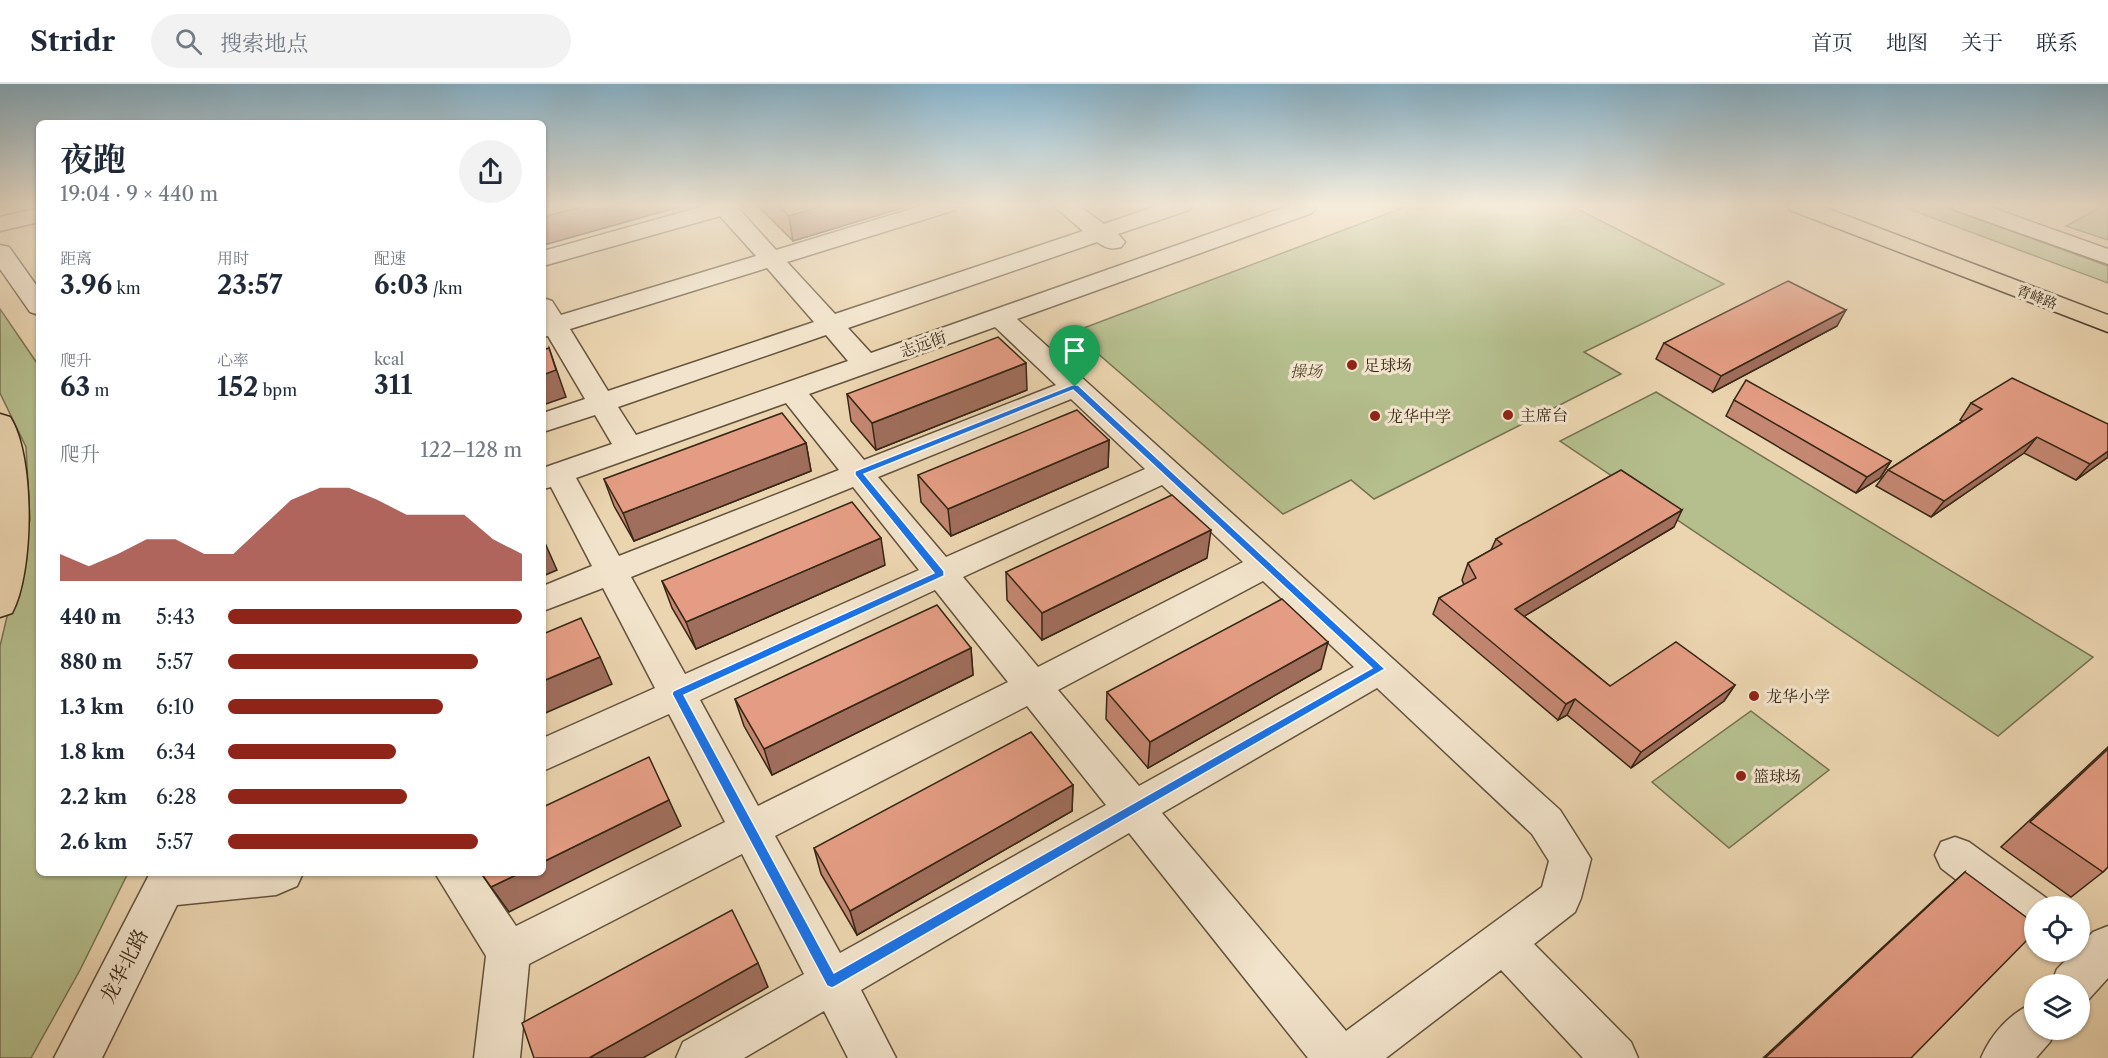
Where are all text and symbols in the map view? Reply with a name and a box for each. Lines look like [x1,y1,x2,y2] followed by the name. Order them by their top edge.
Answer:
[151,14,571,68] search box
[30,24,115,58] text: Stridr
[172,25,205,58] icon: search
[220,30,308,57] text: 搜索地点
[1811,30,1853,55] text: 首页
[1886,30,1928,55] text: 地图
[1961,30,2003,55] text: 关于
[2036,30,2078,55] text: 联系
[60,139,126,180] text: 夜跑
[459,140,522,203] button: share
[60,182,218,206] text: 19:04 · 9 × 440 m
[60,248,92,268] text: 距离
[217,248,249,268] text: 用时
[374,248,406,268] text: 配速
[60,269,112,301] text: 3.96
[217,269,283,301] text: 23:57
[374,269,429,301] text: 6:03
[112,278,141,298] text: km
[429,278,463,298] text: /km
[2014,281,2060,313] street label: 青峰路
[1049,325,1100,387] pin
[897,326,949,362] street label: 志远街
[1058,334,1091,367] icon: arrive
[374,349,404,369] text: kcal
[60,350,92,370] text: 爬升
[217,350,249,370] text: 心率
[1364,355,1412,375] place label: 足球场
[1345,358,1359,372] marker: 足球场
[1290,361,1324,381] park label: 操场
[374,369,412,401] text: 311
[60,371,90,403] text: 63
[217,371,258,403] text: 152
[90,380,109,400] text: m
[258,380,297,400] text: bpm
[1520,405,1568,425] place label: 主席台
[1387,406,1451,426] place label: 龙华中学
[1501,408,1515,422] marker: 主席台
[1368,409,1382,423] marker: 龙华中学
[420,438,522,462] text: 122–128 m
[60,442,100,466] text: 爬升
[60,605,121,629] text: 440 m
[156,605,195,629] text: 5:43
[60,650,122,674] text: 880 m
[156,650,193,674] text: 5:57
[1766,686,1830,706] place label: 龙华小学
[1747,689,1761,703] marker: 龙华小学
[60,695,124,719] text: 1.3 km
[156,695,194,719] text: 6:10
[60,740,125,764] text: 1.8 km
[156,740,196,764] text: 6:34
[1753,766,1801,786] place label: 篮球场
[1734,769,1748,783] marker: 篮球场
[60,785,127,809] text: 2.2 km
[156,785,197,809] text: 6:28
[60,830,127,854] text: 2.6 km
[156,830,193,854] text: 5:57
[2024,896,2090,1040] map controls
[2024,896,2090,962] button: locate
[95,925,153,1007] street label: 龙华北路
[2024,974,2090,1040] button: layers

